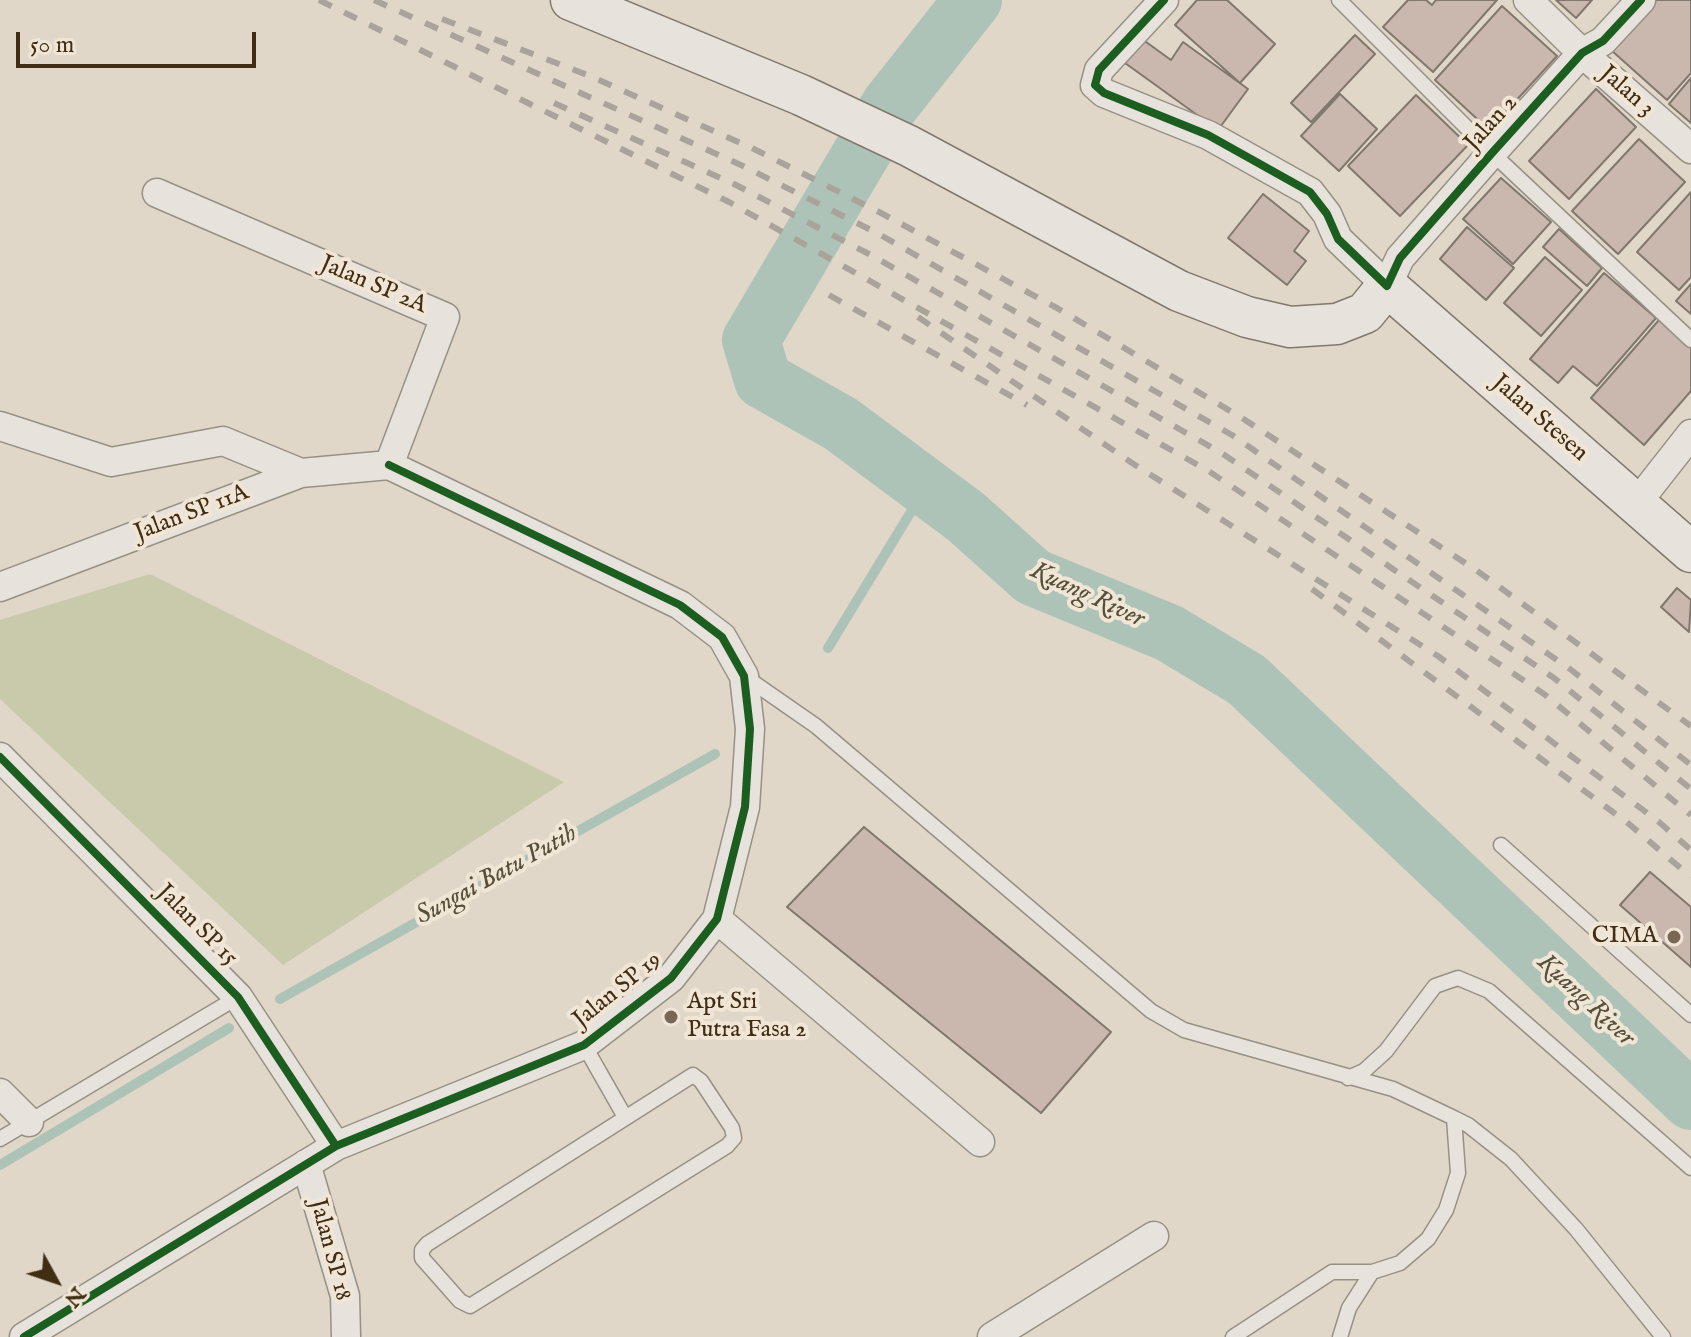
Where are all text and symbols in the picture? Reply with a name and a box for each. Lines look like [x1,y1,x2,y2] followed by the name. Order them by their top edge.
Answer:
[20,16,260,66] scale bar
[30,30,74,61] text: 50 m
[1593,60,1659,124] street label: Jalan 3
[1459,90,1525,158] street label: Jalan 2
[315,251,431,321] street label: Jalan SP 2A
[1485,369,1593,469] street label: Jalan Stesen
[131,479,253,549] street label: Jalan SP 11A
[1025,556,1149,636] water label: Kuang River
[411,819,583,933] water label: Sungai Batu Putih
[149,879,243,973] street label: Jalan SP 15
[1592,923,1658,951] place label: CIMA
[1665,928,1683,946] marker: CIMA
[568,947,668,1035] street label: Jalan SP 19
[1530,948,1640,1054] water label: Kuang River
[687,989,807,1045] place label: Apt Sri Putra Fasa 2
[662,1008,680,1026] marker: Apt Sri Putra Fasa 2
[302,1196,356,1304] street label: Jalan SP 18
[16,1241,96,1321] north arrow
[58,1280,91,1313] text: N

